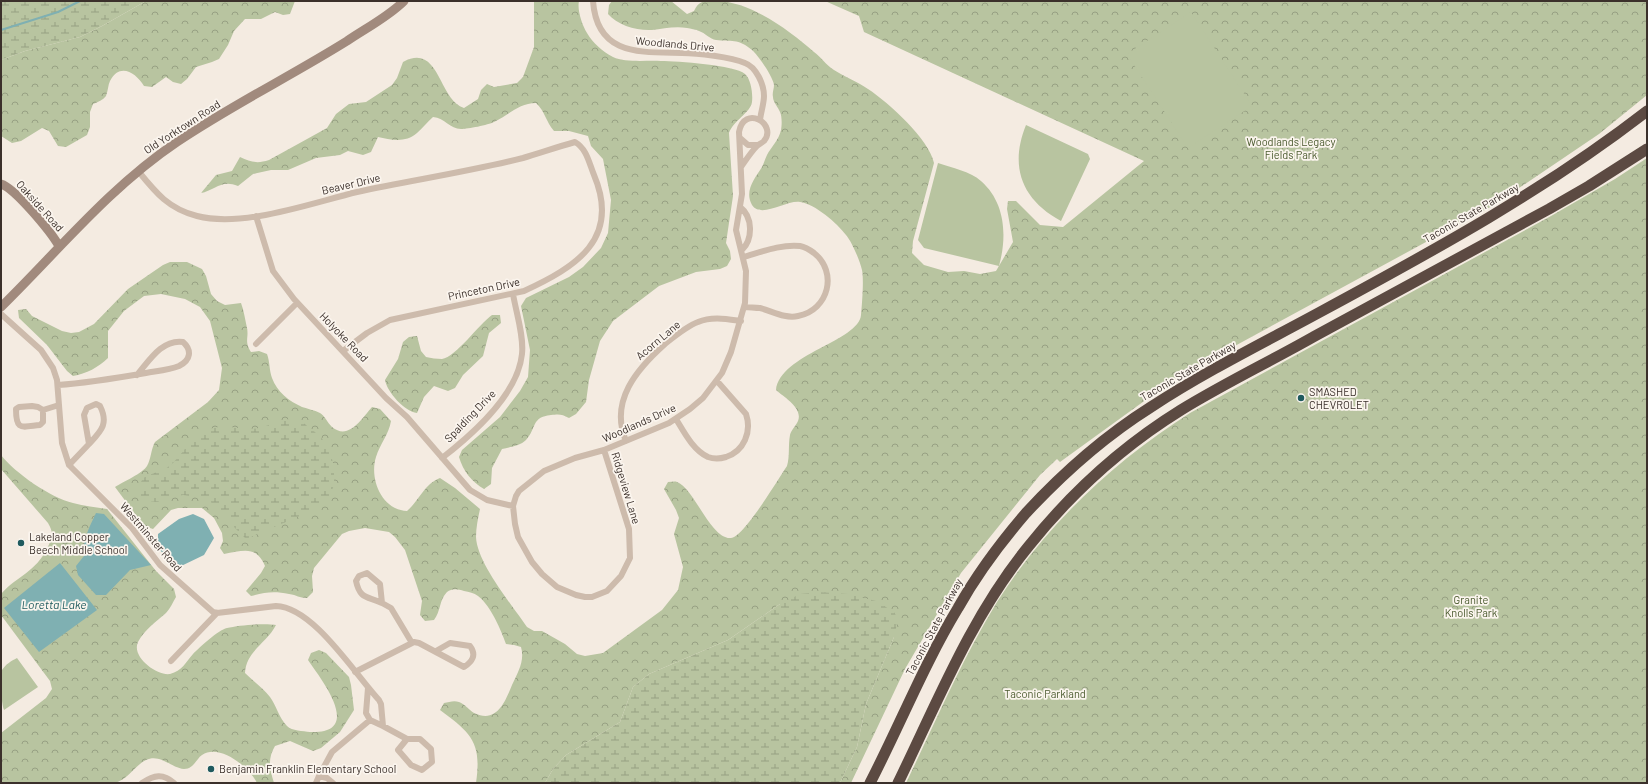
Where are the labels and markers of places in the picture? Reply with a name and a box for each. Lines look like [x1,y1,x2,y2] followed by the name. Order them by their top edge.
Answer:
[1309,385,1369,411] place label: SMASHED CHEVROLET
[1296,393,1306,403] marker: SMASHED CHEVROLET
[29,530,127,556] place label: Lakeland Copper Beech Middle School
[16,538,26,548] marker: Lakeland Copper Beech Middle School
[219,762,396,775] place label: Benjamin Franklin Elementary School
[206,764,216,774] marker: Benjamin Franklin Elementary School

